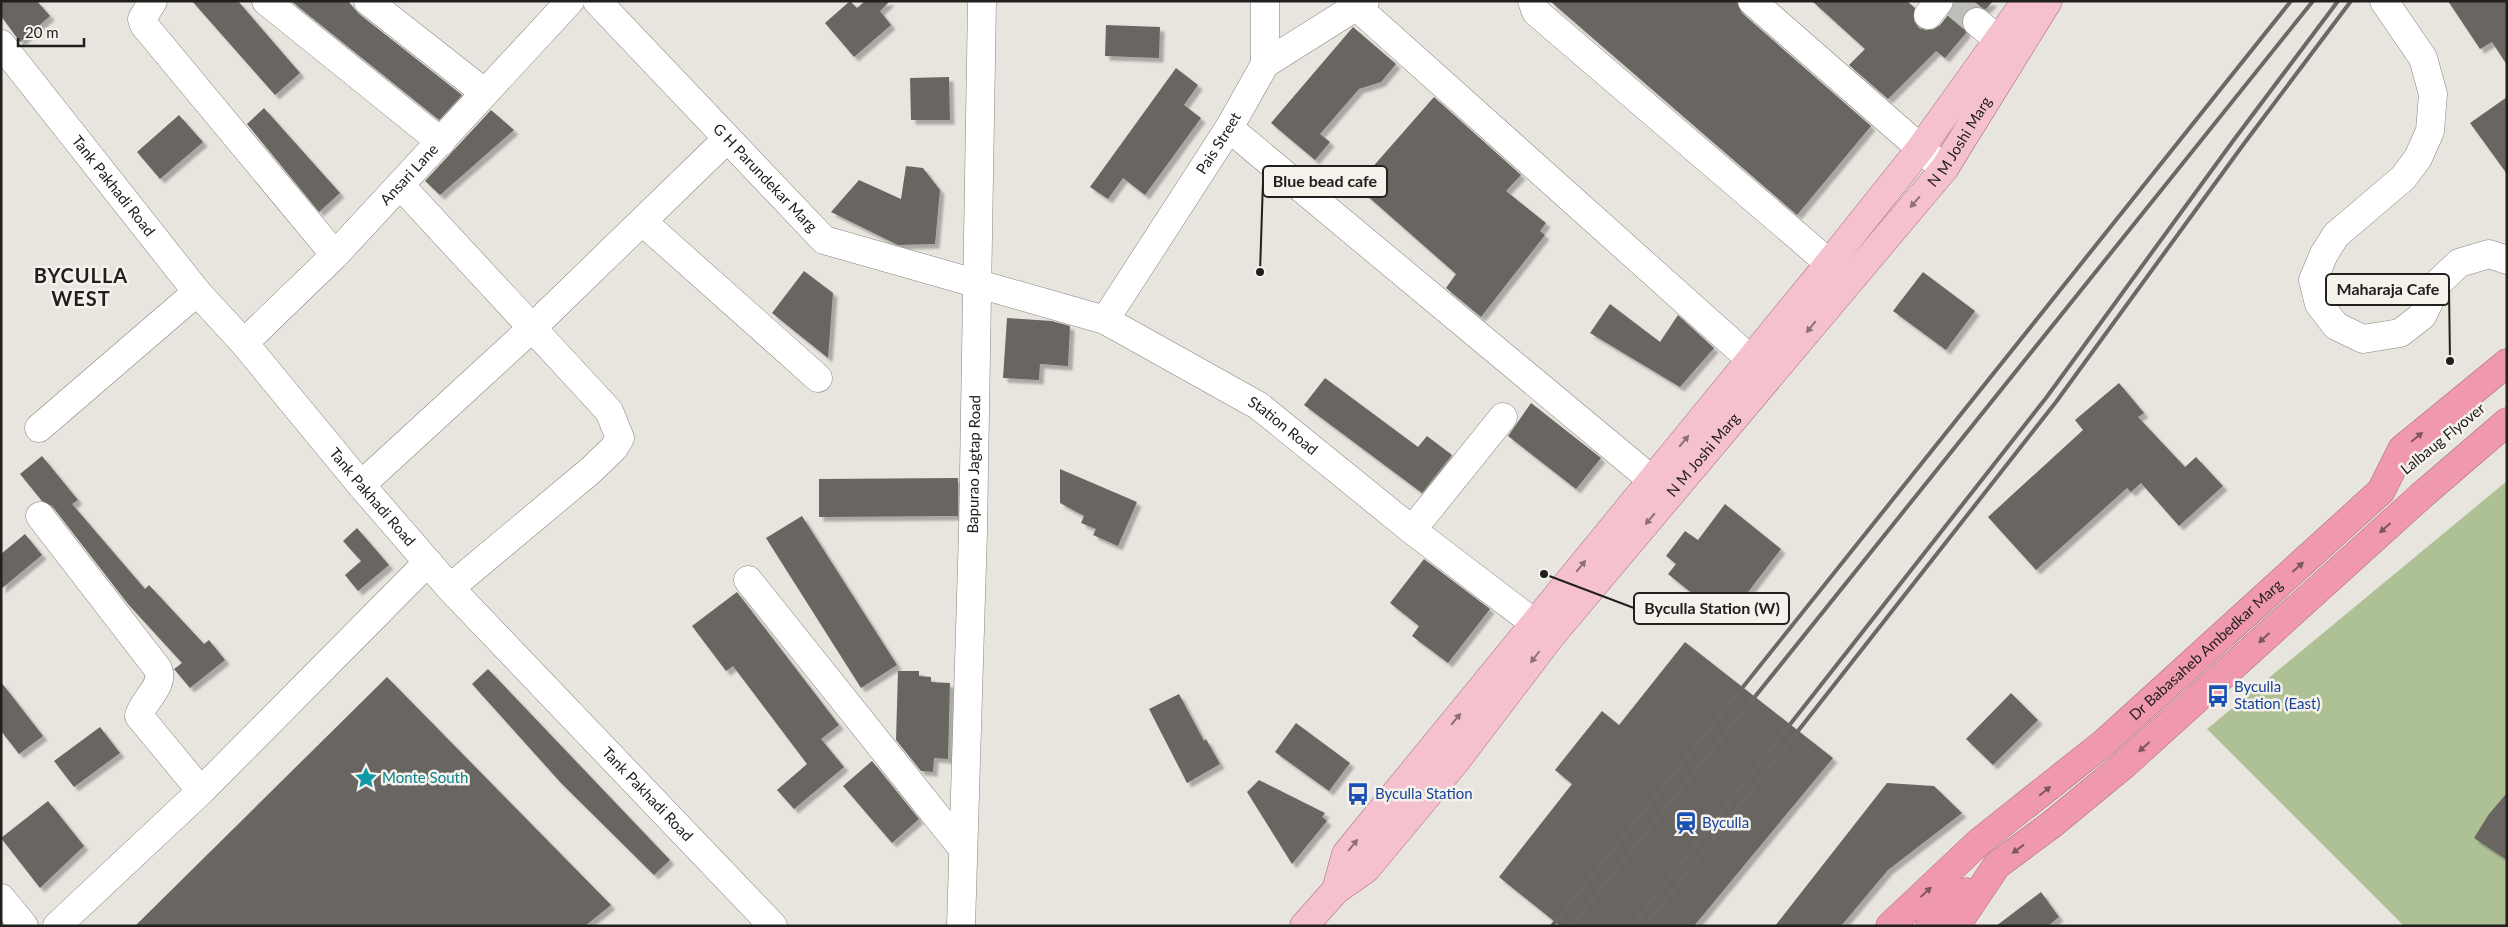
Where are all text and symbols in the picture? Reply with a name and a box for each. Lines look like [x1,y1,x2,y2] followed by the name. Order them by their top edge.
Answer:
[18,15,84,47] scale bar
[25,23,59,41] text: 20 m
[1923,93,1995,190] street label: N M Joshi Marg
[1192,108,1244,177] street label: Pais Street
[710,119,822,236] street label: G H Parundekar Marg
[69,131,159,239] street label: Tank Pakhadi Road
[376,140,441,208] street label: Ansari Lane
[1263,166,1387,197] callout: Blue bead cafe
[1273,171,1378,190] text: Blue bead cafe
[1910,196,1921,208] one-way arrow
[34,263,128,310] district label: BYCULLA WEST
[2326,274,2449,305] callout: Maharaja Cafe
[2337,279,2440,298] text: Maharaja Cafe
[1806,321,1817,333] one-way arrow
[1245,392,1322,458] street label: Station Road
[963,395,983,533] street label: Bapurao Jagtap Road
[2397,398,2489,478] street label: Lalbaug Flyover
[1662,409,1743,500] street label: N M Joshi Marg
[2410,432,2423,443] one-way arrow
[1678,435,1690,447] one-way arrow
[326,444,420,549] street label: Tank Pakhadi Road
[1645,512,1656,525] one-way arrow
[2379,522,2391,534] one-way arrow
[1575,560,1586,573] one-way arrow
[2291,561,2303,573] one-way arrow
[2125,575,2286,723] street label: Dr Babasaheb Ambedkar Marg
[1634,593,1789,624] callout: Byculla Station (W)
[1644,598,1780,617] text: Byculla Station (W)
[2259,632,2271,644] one-way arrow
[1530,650,1541,663] one-way arrow
[2234,677,2320,712] place label: Byculla Station (East)
[2205,683,2231,709] bus stop icon: Byculla Station (East)
[1450,713,1461,726] one-way arrow
[2139,741,2151,753] one-way arrow
[599,743,697,844] street label: Tank Pakhadi Road
[353,765,379,791] place icon: Monte South
[382,768,468,786] place label: Monte South
[1345,781,1371,807] bus stop icon: Byculla Station
[1375,784,1473,802] place label: Byculla Station
[2039,785,2052,796] one-way arrow
[1673,810,1699,836] station icon: Byculla
[1702,813,1749,831] place label: Byculla
[1348,839,1359,852] one-way arrow
[2011,844,2025,854] one-way arrow
[1920,886,1932,898] one-way arrow

